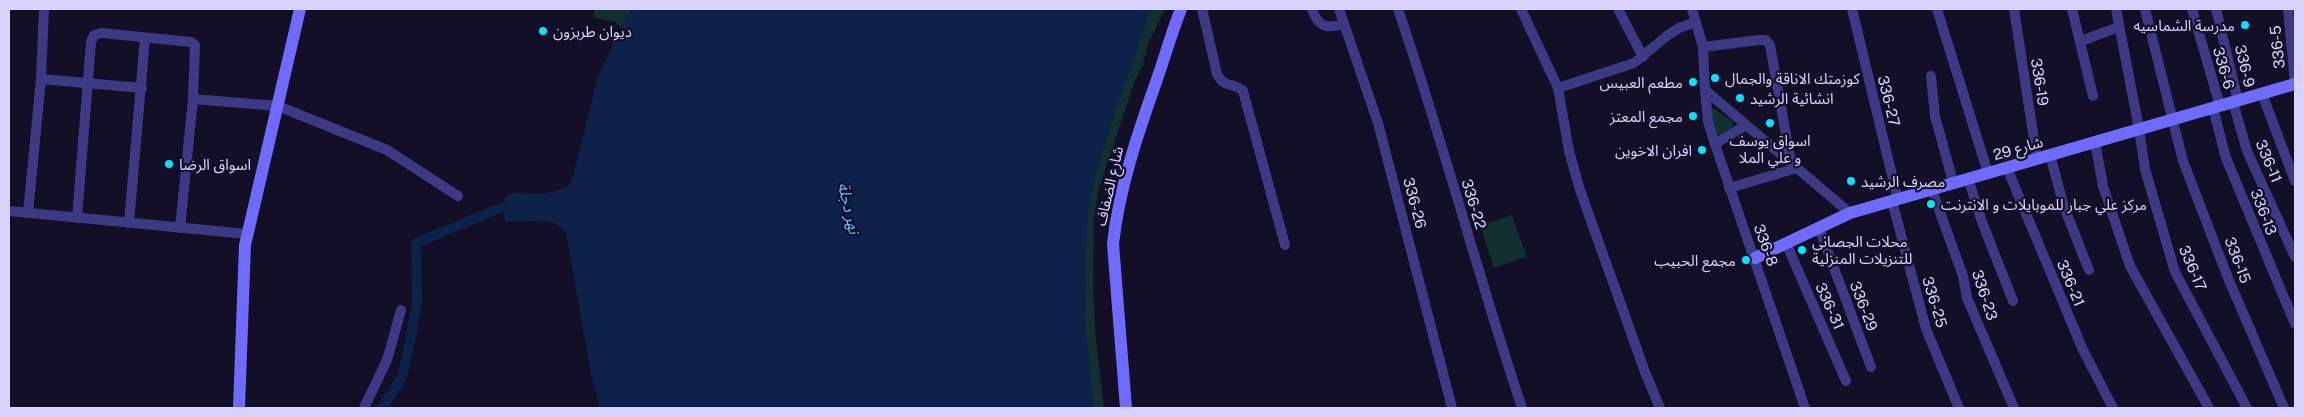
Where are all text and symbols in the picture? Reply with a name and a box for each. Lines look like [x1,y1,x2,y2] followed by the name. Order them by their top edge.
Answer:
[2133,17,2235,35] place label: مدرسة الشماسيه
[2239,19,2251,31] marker: مدرسة الشماسيه
[553,23,632,41] place label: ديوان طربزون
[537,25,549,37] marker: ديوان طربزون
[2266,25,2288,69] street label: 336-5
[2232,43,2258,89] street label: 336-9
[2210,45,2238,91] street label: 336-6
[2028,57,2052,107] street label: 336-19
[1725,70,1860,88] place label: كوزمتك الاناقة والجمال
[1709,72,1721,84] marker: كوزمتك الاناقة والجمال
[1600,74,1683,94] place label: مطعم العبيس
[1875,74,1903,128] street label: 336-27
[1687,76,1699,88] marker: مطعم العبيس
[1750,90,1834,108] place label: انشائية الرشيد
[1734,92,1746,104] marker: انشائية الرشيد
[1609,108,1683,129] place label: مجمع المعتز
[1687,110,1699,122] marker: مجمع المعتز
[1764,117,1776,129] marker: اسواق يوسف و علي الملا
[1729,132,1811,169] place label: اسواق يوسف و علي الملا
[1991,133,2046,167] street label: شارع 29
[2252,137,2286,185] street label: 336-11
[1615,142,1692,160] place label: افران الاخوين
[1092,144,1130,228] street label: شارع الضفاف
[1696,144,1708,156] marker: افران الاخوين
[179,156,251,174] place label: اسواق الرضا
[163,158,175,170] marker: اسواق الرضا
[1861,173,1945,191] place label: مصرف الرشيد
[1845,175,1857,187] marker: مصرف الرشيد
[1400,176,1430,230] street label: 336-26
[1458,177,1490,231] street label: 336-22
[834,180,864,237] water label: نهر دجلة
[2247,186,2281,238] street label: 336-13
[1941,196,2147,216] place label: مركز علي جبار للموبايلات و الانترنت
[1925,198,1937,210] marker: مركز علي جبار للموبايلات و الانترنت
[1751,222,1781,268] street label: 336-8
[1812,233,1912,268] place label: محلات الجصاني للتنزيلات المنزلية
[2221,234,2255,286] street label: 336-15
[2176,243,2210,293] street label: 336-17
[1796,244,1808,256] marker: محلات الجصاني للتنزيلات المنزلية
[1654,252,1736,273] place label: مجمع الحبيب
[1740,254,1752,266] marker: مجمع الحبيب
[2054,257,2088,309] street label: 336-21
[1969,268,2001,322] street label: 336-23
[1919,275,1951,329] street label: 336-25
[1847,279,1881,333] street label: 336-29
[1812,280,1848,332] street label: 336-31

